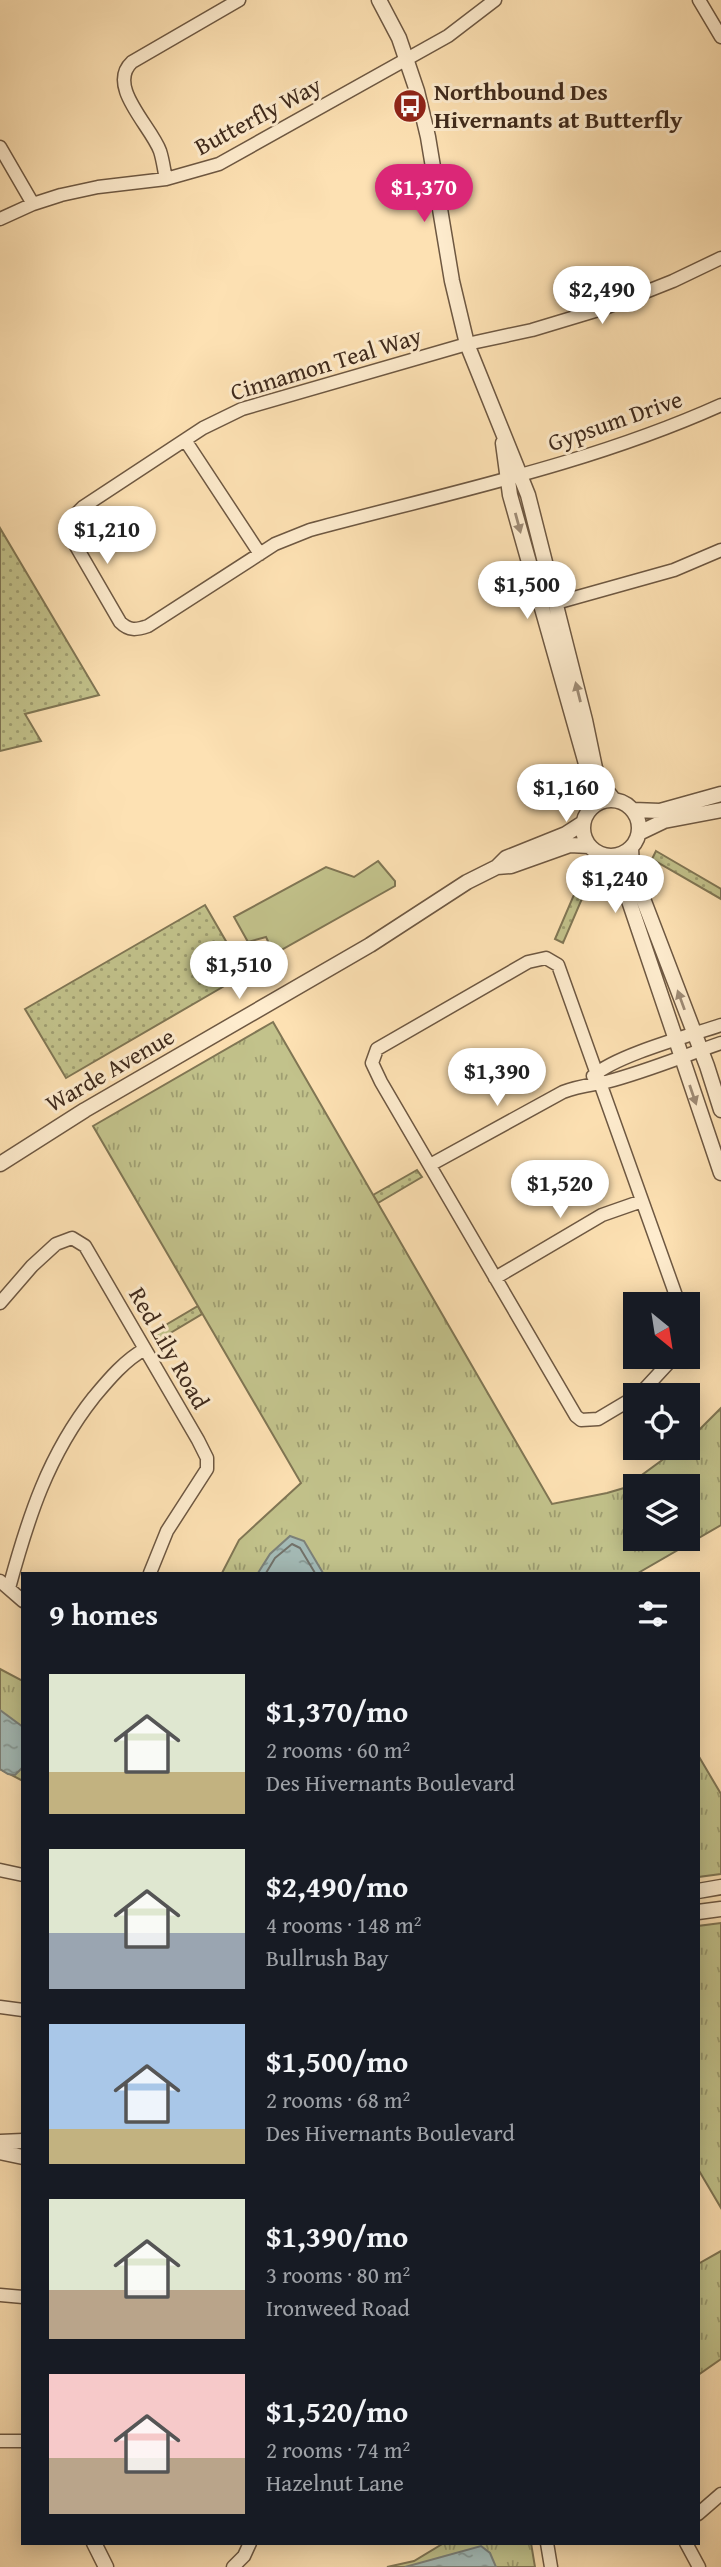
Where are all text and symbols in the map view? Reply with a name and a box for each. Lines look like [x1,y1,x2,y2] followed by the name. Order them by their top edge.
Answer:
[188,67,327,164] street label: Butterfly Way
[434,74,683,137] place label: Northbound Des Hivernants at Butterfly
[391,87,429,125] bus stop icon: Northbound Des Hivernants at Butterfly
[367,164,481,224] pin: $1,370
[391,170,457,203] text: $1,370
[545,266,659,326] pin: $2,490
[569,272,635,305] text: $2,490
[226,318,426,409] street label: Cinnamon Teal Way
[543,381,687,460] street label: Gypsum Drive
[50,506,164,566] pin: $1,210
[74,512,140,545] text: $1,210
[513,512,524,534] one-way arrow
[470,562,584,621] pin: $1,500
[494,567,560,600] text: $1,500
[572,681,583,703] one-way arrow
[509,764,623,824] pin: $1,160
[533,770,599,803] text: $1,160
[558,856,672,915] pin: $1,240
[582,861,648,894] text: $1,240
[182,942,296,1001] pin: $1,510
[206,947,272,980] text: $1,510
[675,989,686,1010] one-way arrow
[39,1019,181,1121] street label: Warde Avenue
[440,1048,554,1108] pin: $1,390
[464,1054,530,1087] text: $1,390
[688,1084,699,1105] one-way arrow
[503,1160,617,1220] pin: $1,520
[527,1166,593,1199] text: $1,520
[120,1280,219,1415] street label: Red Lily Road
[623,1292,700,1368] north arrow
[623,1292,700,1551] map controls
[623,1383,700,1460] button: locate
[623,1474,700,1551] button: layers
[49,1592,158,1636] text: 9 homes
[634,1595,672,1633] icon: filters
[266,1689,408,1733] text: $1,370/mo
[105,1702,189,1786] icon: home
[266,1733,410,1766] text: 2 rooms · 60 m²
[266,1766,515,1799] text: Des Hivernants Boulevard
[266,1864,408,1908] text: $2,490/mo
[105,1877,189,1961] icon: home
[266,1908,421,1941] text: 4 rooms · 148 m²
[266,1941,389,1974] text: Bullrush Bay
[266,2039,408,2083] text: $1,500/mo
[105,2052,189,2136] icon: home
[266,2083,410,2116] text: 2 rooms · 68 m²
[266,2116,515,2149] text: Des Hivernants Boulevard
[266,2214,408,2258] text: $1,390/mo
[105,2227,189,2311] icon: home
[266,2258,410,2291] text: 3 rooms · 80 m²
[266,2291,410,2324] text: Ironweed Road
[266,2389,408,2433] text: $1,520/mo
[105,2402,189,2486] icon: home
[266,2433,410,2466] text: 2 rooms · 74 m²
[266,2466,404,2499] text: Hazelnut Lane

